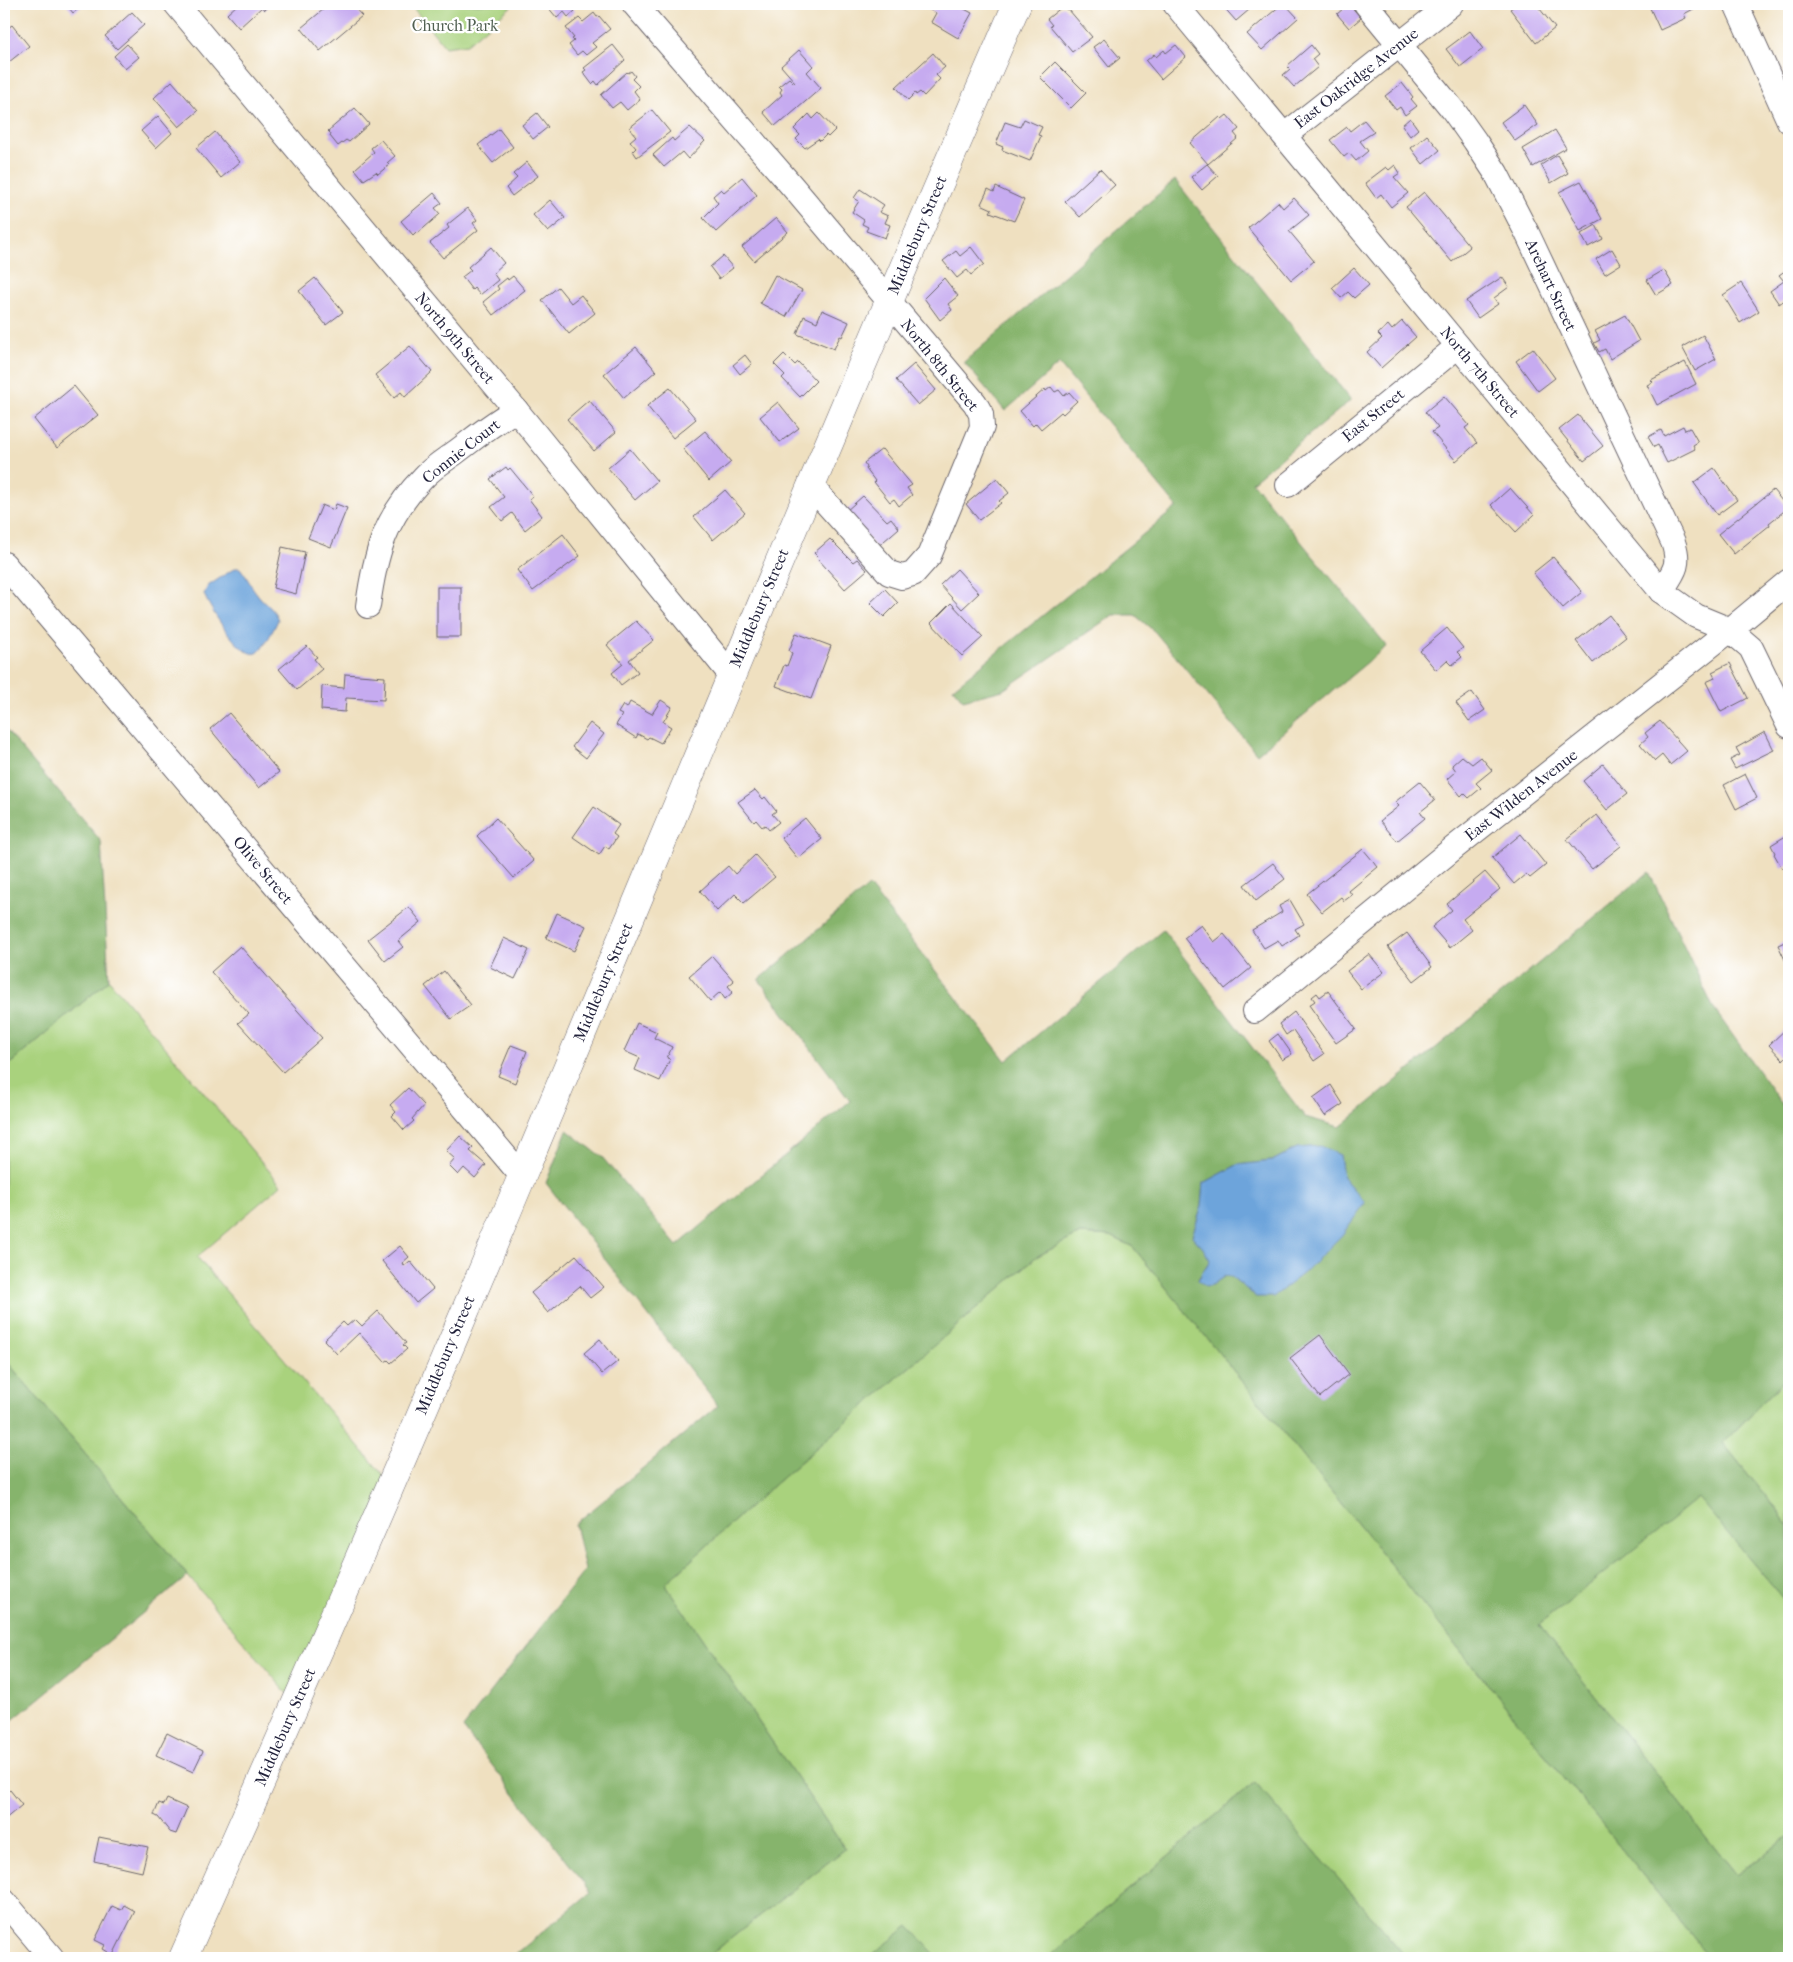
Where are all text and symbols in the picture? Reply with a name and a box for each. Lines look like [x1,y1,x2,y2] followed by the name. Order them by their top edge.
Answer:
[412,16,499,35] park label: Church Park
[1290,24,1422,132] street label: East Oakridge Avenue
[883,172,951,297] street label: Middlebury Street
[1521,235,1581,334] street label: Arehart Street
[411,288,499,388] street label: North 9th Street
[897,315,983,415] street label: North 8th Street
[1436,323,1524,422] street label: North 7th Street
[1338,384,1408,446] street label: East Street
[418,414,504,487] street label: Connie Court
[725,545,793,670] street label: Middlebury Street
[1461,745,1581,845] street label: East Wilden Avenue
[229,832,297,908] street label: Olive Street
[569,919,637,1044] street label: Middlebury Street
[411,1292,479,1417] street label: Middlebury Street
[250,1665,320,1789] street label: Middlebury Street

